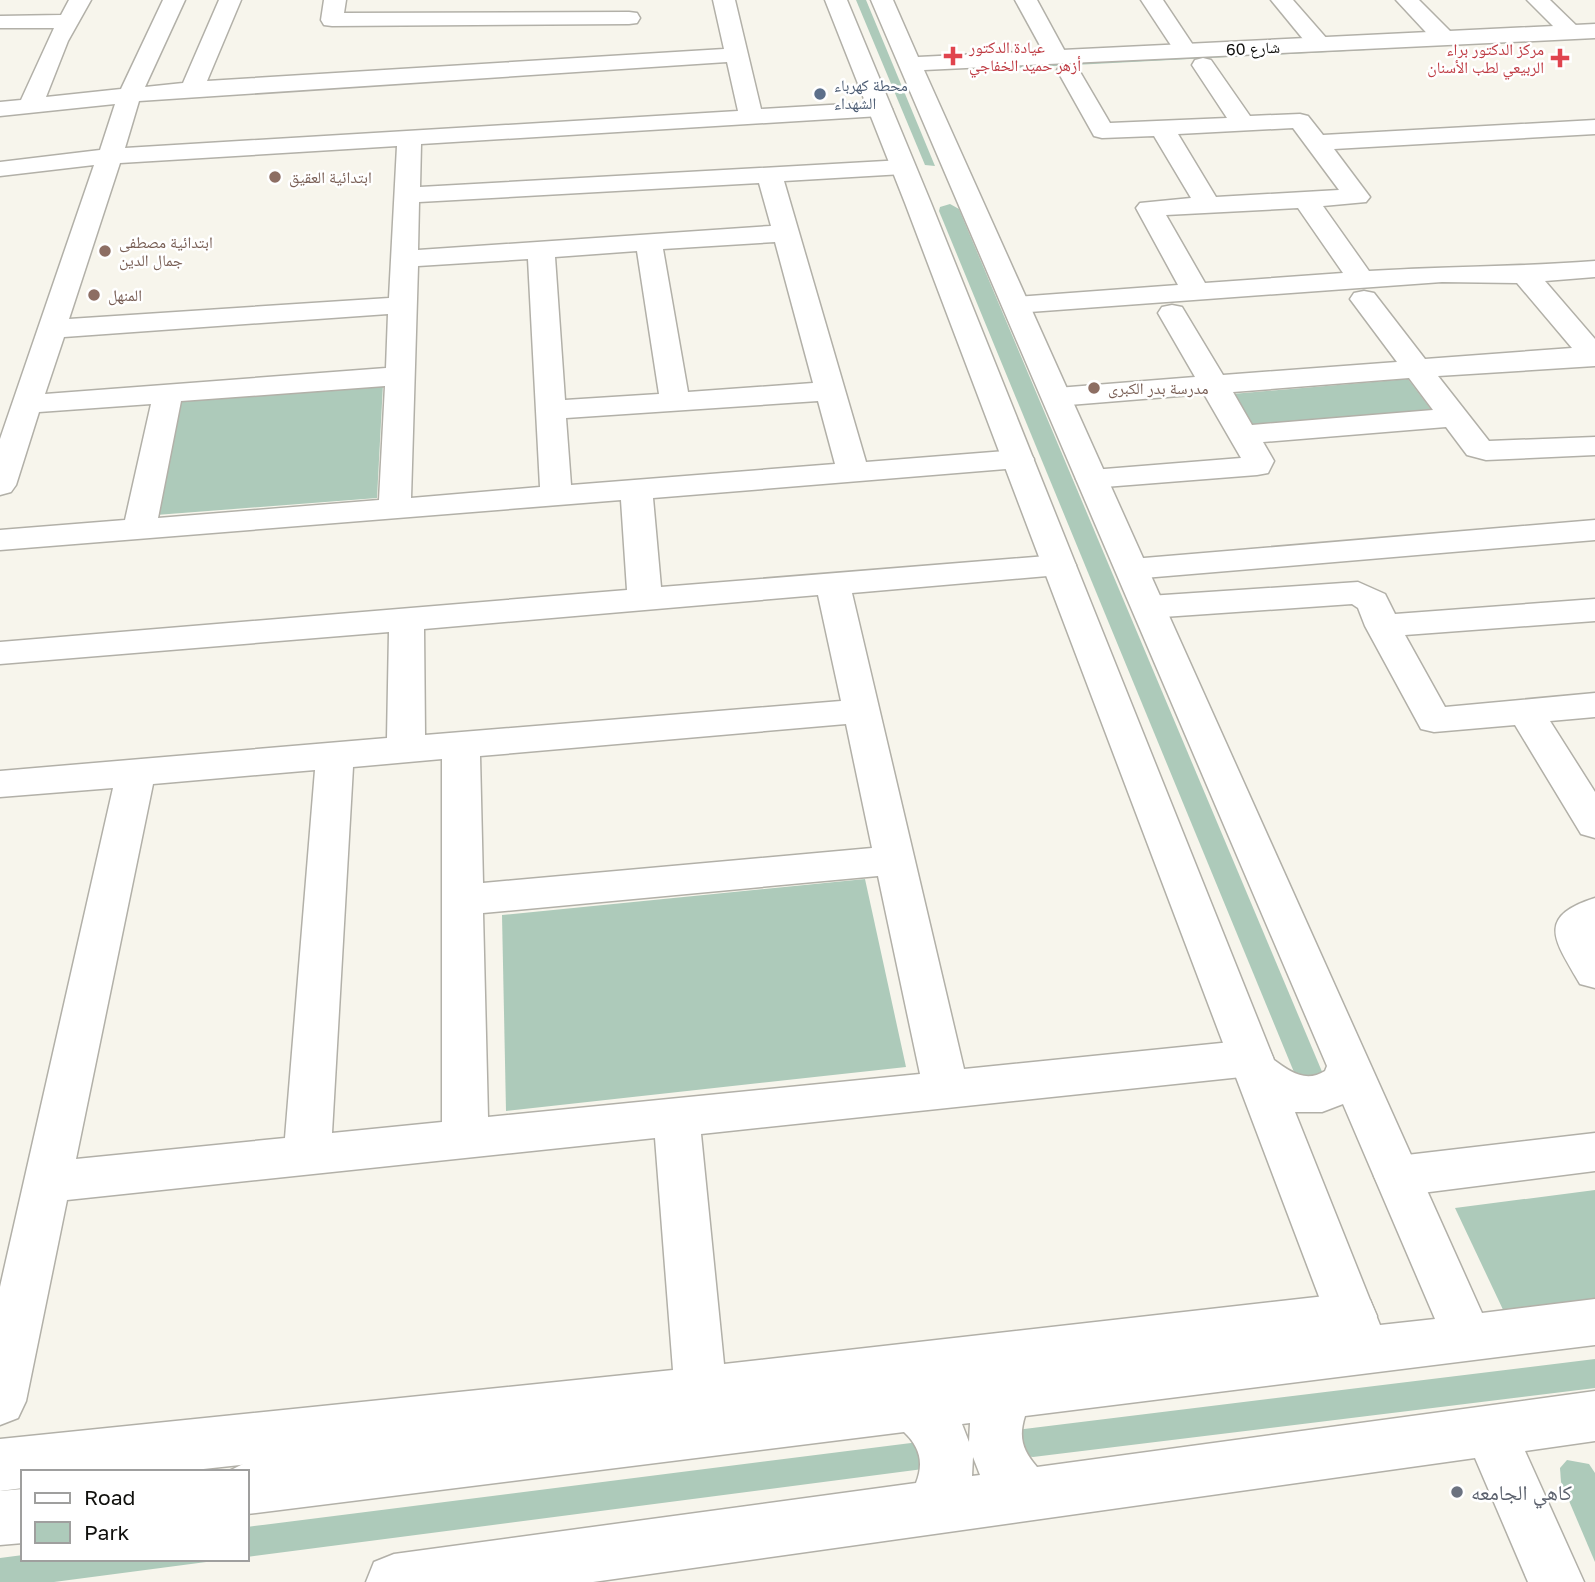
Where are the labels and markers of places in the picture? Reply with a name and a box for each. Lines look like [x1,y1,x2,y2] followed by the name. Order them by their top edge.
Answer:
[968,37,1081,78] place label: عيادة الدكتور أزهر حميد الخفاجي
[1427,39,1544,80] place label: مركز الدكتور براء الربيعي لطب الأسنان
[943,46,963,66] marker: عيادة الدكتور أزهر حميد الخفاجي
[1550,48,1570,68] marker: مركز الدكتور براء الربيعي لطب الأسنان
[834,75,908,113] place label: محطة كهرباء الشهداء
[812,86,828,102] marker: محطة كهرباء الشهداء
[289,167,372,188] place label: ابتدائية العقيق
[267,169,283,185] marker: ابتدائية العقيق
[119,232,213,271] place label: ابتدائية مصطفى جمال الدين
[97,243,113,259] marker: ابتدائية مصطفى جمال الدين
[108,285,142,306] place label: المنهل
[86,287,102,303] marker: المنهل
[1108,378,1209,399] place label: مدرسة بدر الكبرى
[1086,380,1102,396] marker: مدرسة بدر الكبرى
[1471,1479,1572,1509] place label: كاهي الجامعه
[1449,1484,1465,1500] marker: كاهي الجامعه

